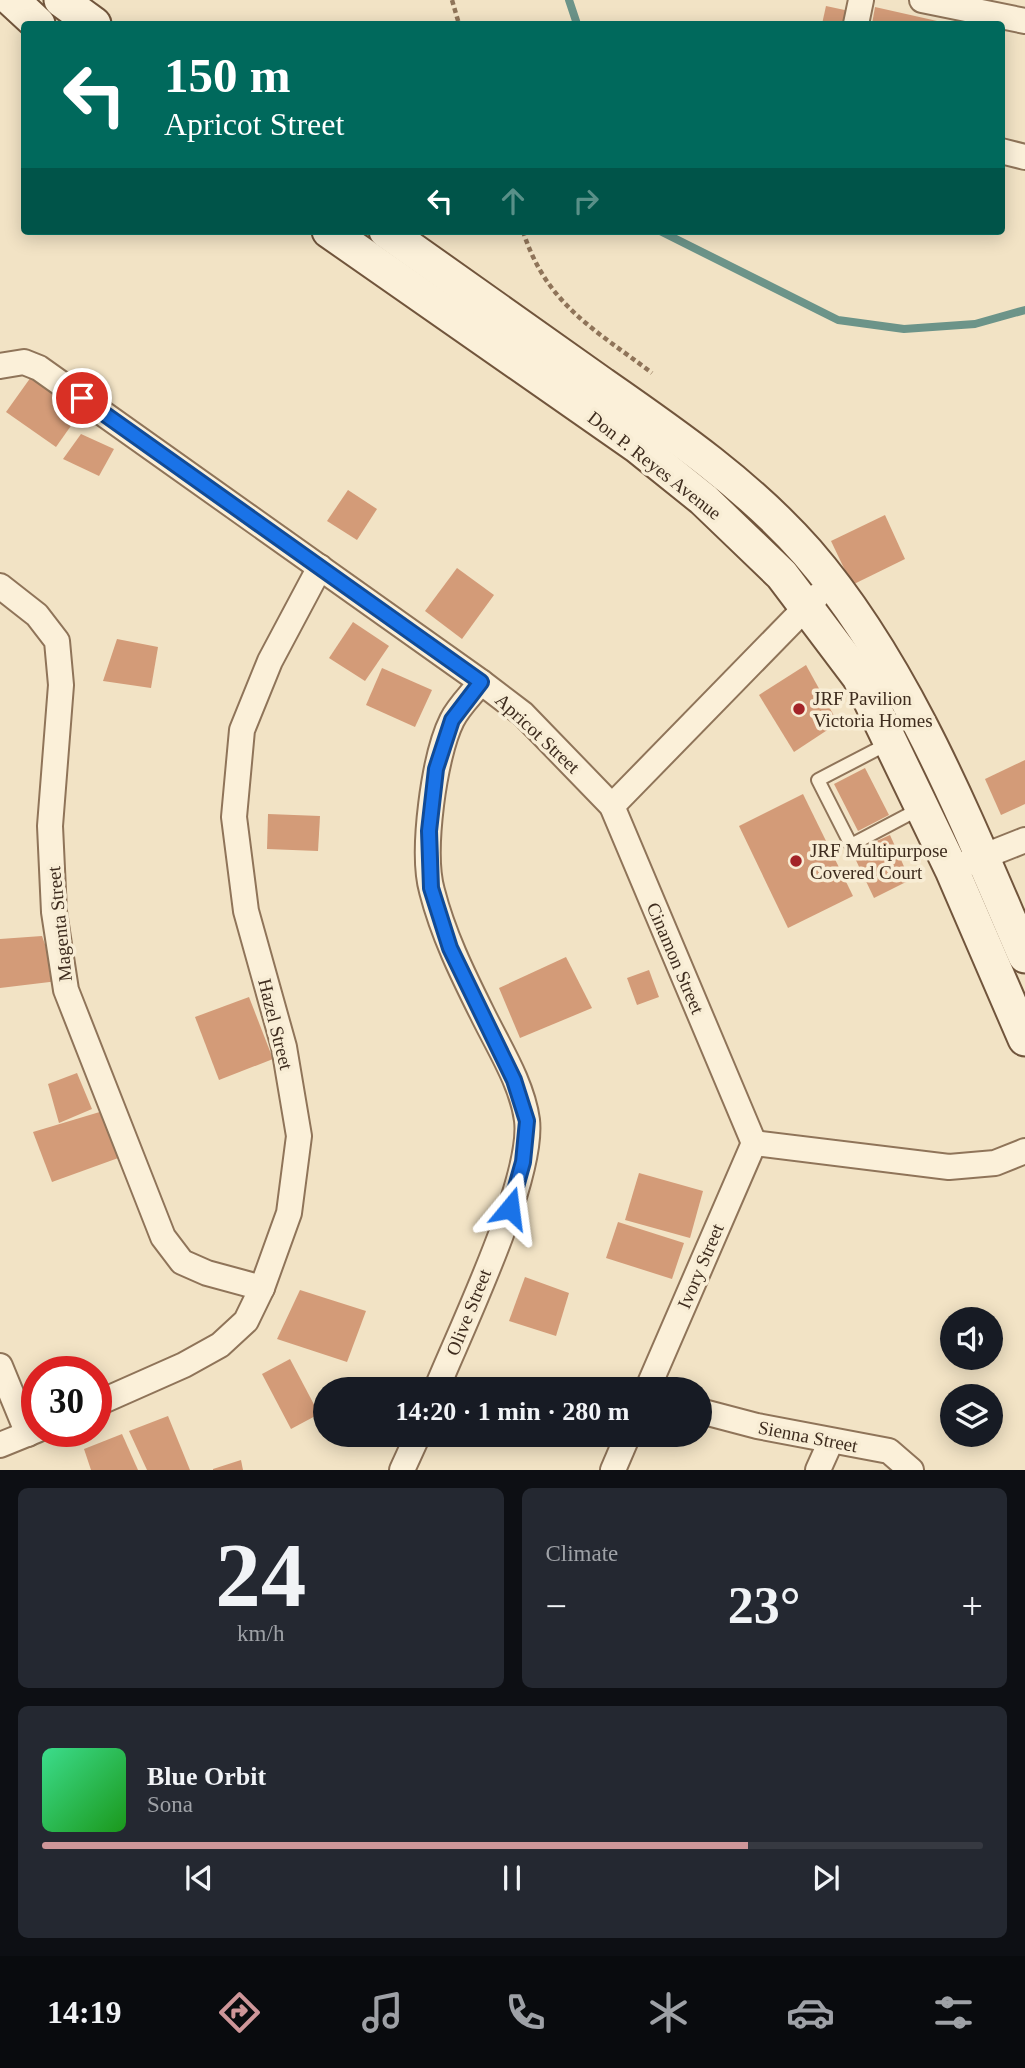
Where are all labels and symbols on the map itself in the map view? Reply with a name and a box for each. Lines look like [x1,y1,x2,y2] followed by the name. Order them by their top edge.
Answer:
[52,368,112,428] pin
[584,407,725,524] street label: Don P. Reyes Avenue
[813,688,933,731] place label: JRF Pavilion Victoria Homes
[491,689,585,778] street label: Apricot Street
[791,701,807,717] marker: JRF Pavilion Victoria Homes
[810,840,948,883] place label: JRF Multipurpose Covered Court
[788,853,804,869] marker: JRF Multipurpose Covered Court
[43,865,76,983] street label: Magenta Street
[643,899,709,1018] street label: Cinamon Street
[254,976,297,1073] street label: Hazel Street
[473,1171,547,1245] position arrow
[673,1220,728,1312] street label: Ivory Street
[442,1265,496,1358] street label: Olive Street
[21,1356,112,1447] speed limit sign: 30
[756,1417,860,1457] street label: Sienna Street

